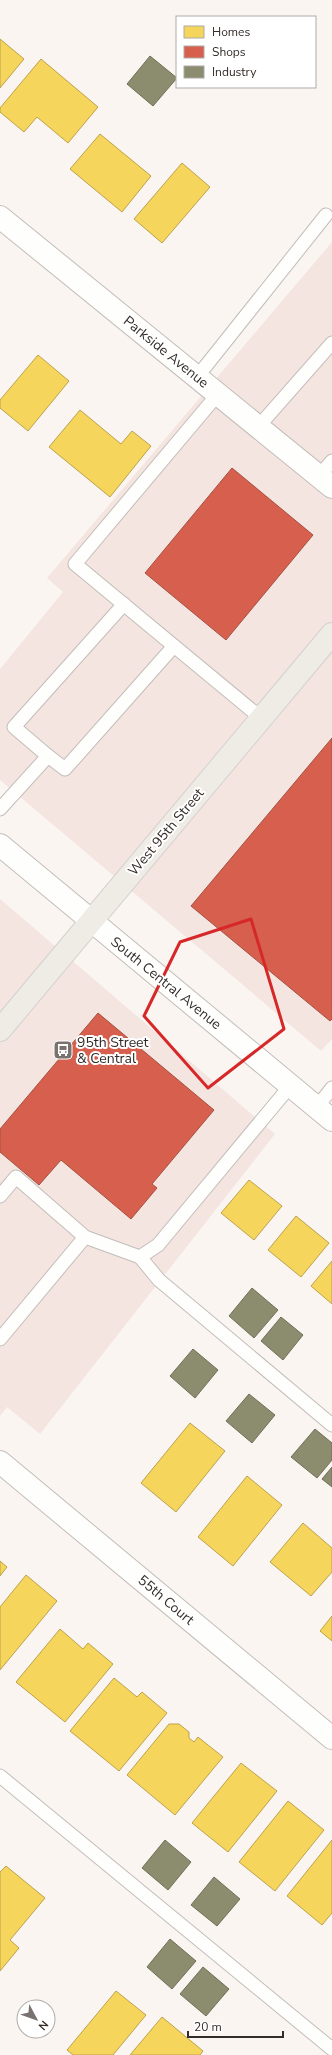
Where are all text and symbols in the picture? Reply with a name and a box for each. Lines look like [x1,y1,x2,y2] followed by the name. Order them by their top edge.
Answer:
[176,16,316,88] legend
[212,24,250,40] text: Homes
[212,44,246,60] text: Shops
[212,64,257,80] text: Industry
[119,312,213,392] street label: Parkside Avenue
[124,784,208,880] street label: West 95th Street
[107,932,225,1034] street label: South Central Avenue
[77,1033,149,1068] place label: 95th Street & Central
[52,1039,74,1061] bus stop icon: 95th Street & Central
[134,1571,198,1629] street label: 55th Court
[16,1999,56,2039] north arrow
[188,2013,283,2039] scale bar
[35,2017,52,2033] text: N
[194,2019,222,2035] text: 20 m

